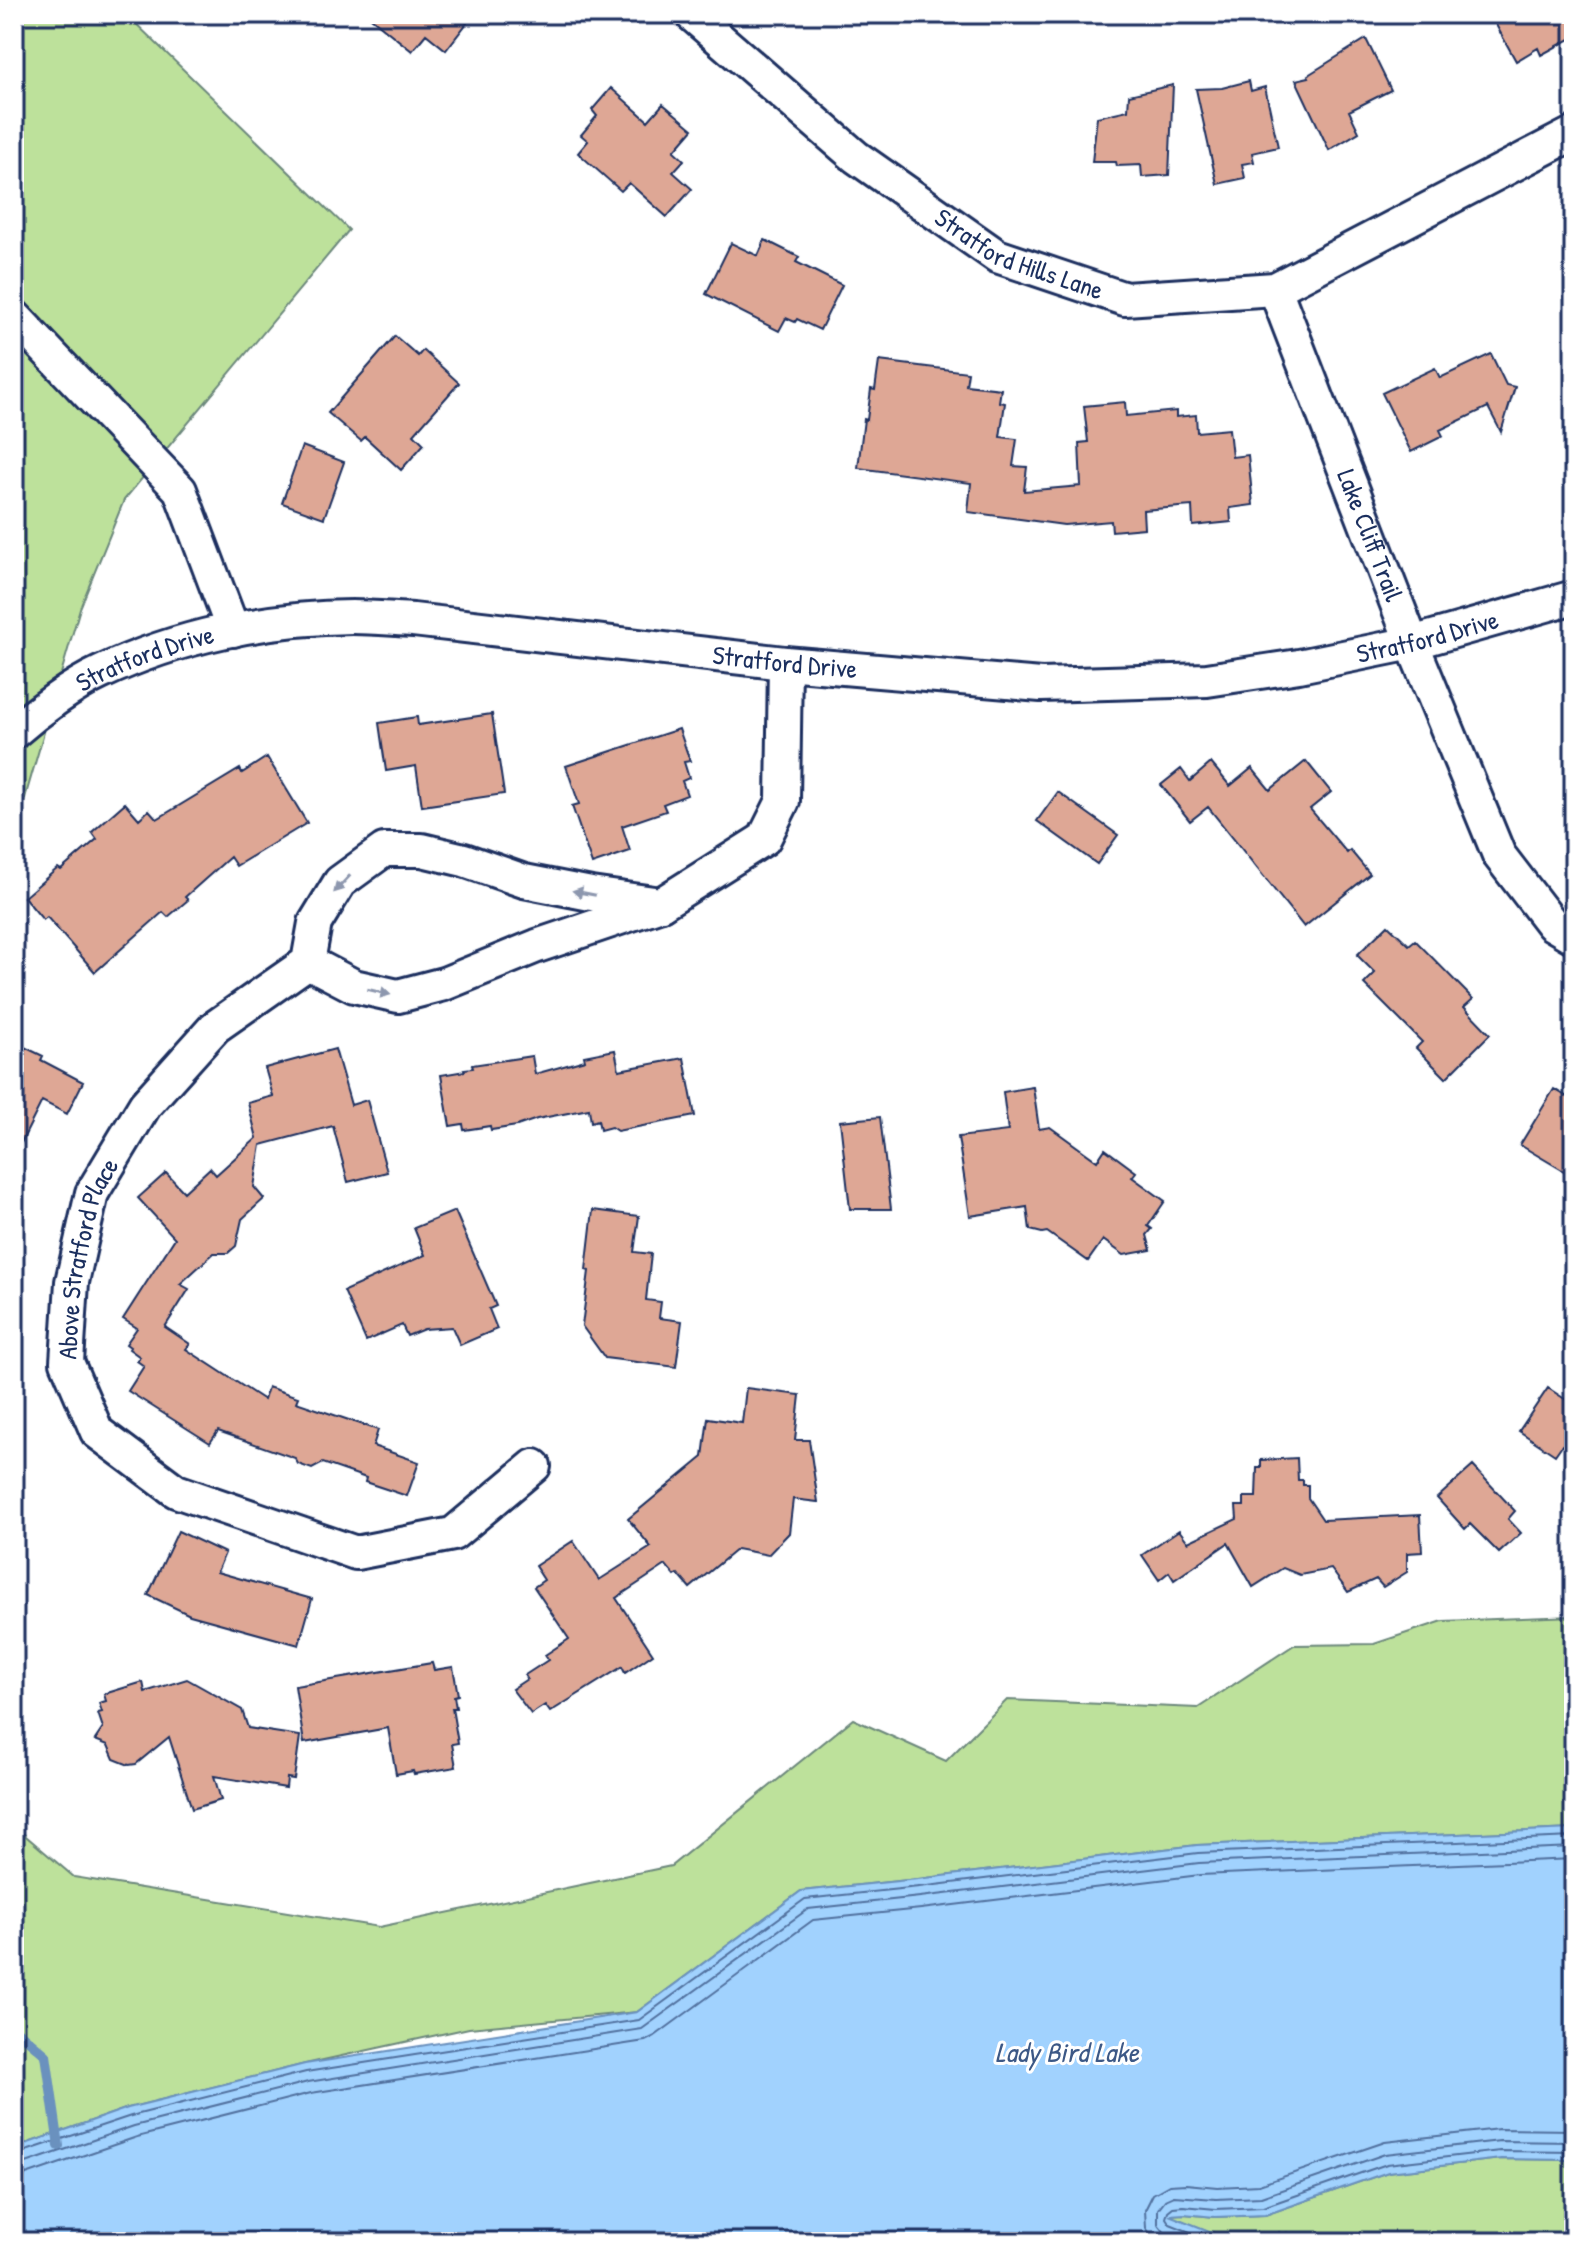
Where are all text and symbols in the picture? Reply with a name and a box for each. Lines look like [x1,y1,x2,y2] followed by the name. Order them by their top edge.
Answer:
[928,200,1108,307] street label: Stratford Hills Lane
[1329,464,1412,606] street label: Lake Cliff Trail
[1353,601,1502,671] street label: Stratford Drive
[69,616,217,700] street label: Stratford Drive
[711,637,859,686] street label: Stratford Drive
[334,874,352,893] one-way arrow
[571,886,596,898] one-way arrow
[367,986,392,999] one-way arrow
[49,1151,126,1360] street label: Above Stratford Place
[995,2033,1141,2071] water label: Lady Bird Lake

